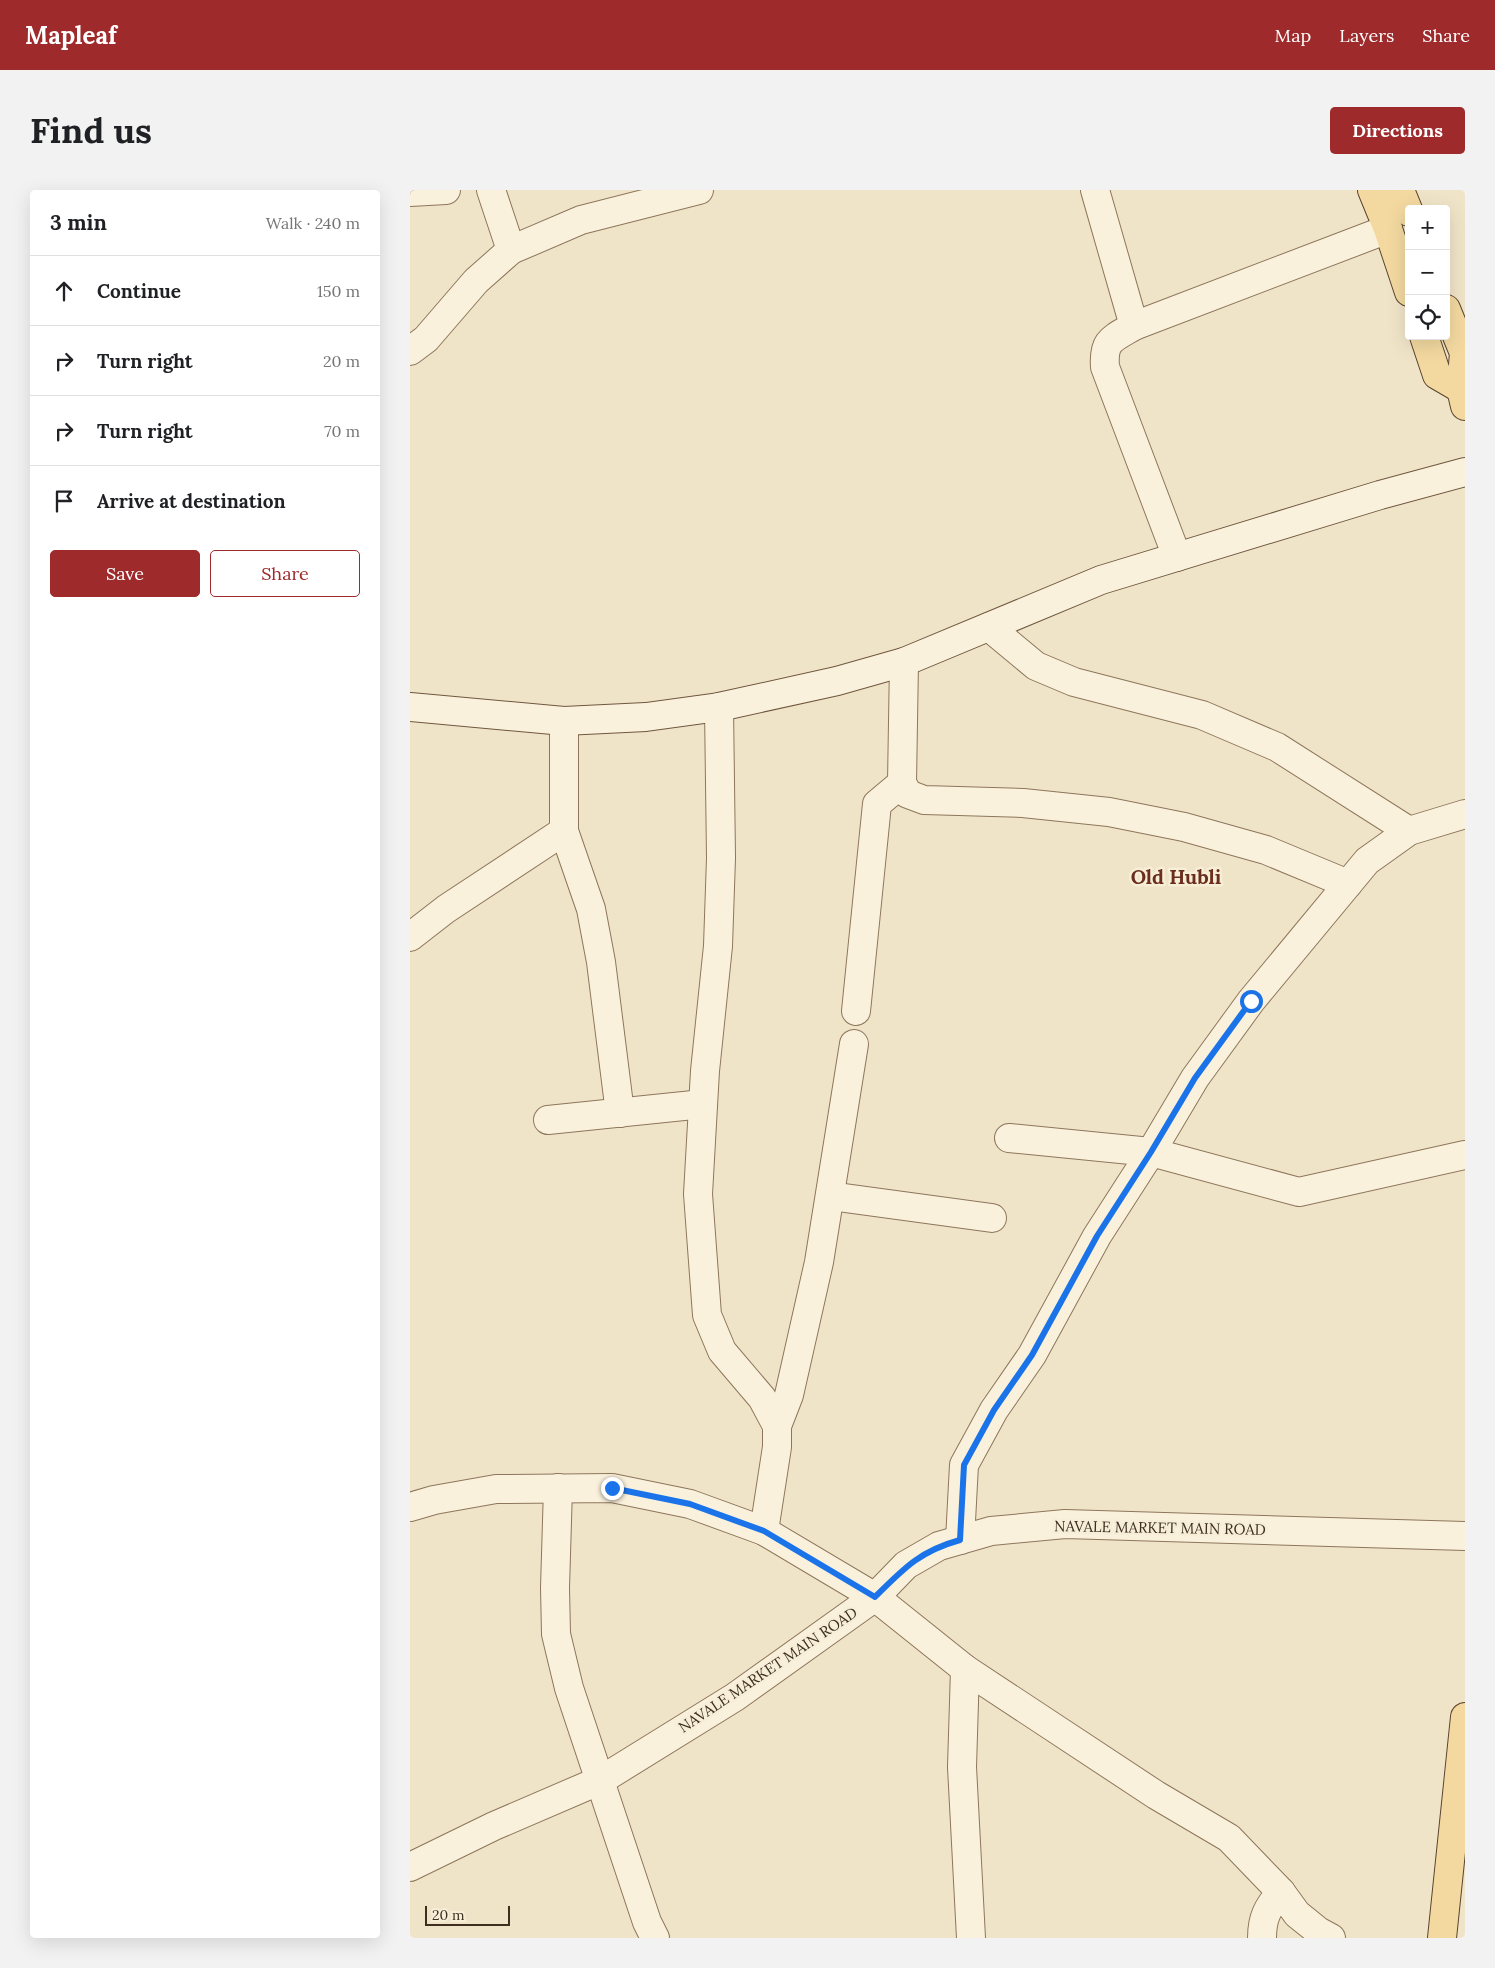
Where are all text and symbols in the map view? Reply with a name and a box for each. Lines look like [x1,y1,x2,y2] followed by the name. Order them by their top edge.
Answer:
[25,20,117,51] text: Mapleaf
[1275,24,1311,47] text: Map
[1339,24,1394,47] text: Layers
[1422,24,1470,47] text: Share
[1330,107,1465,154] button: Directions
[30,108,152,153] text: Find us
[1405,205,1450,340] map controls
[1405,205,1450,250] button: +
[50,209,107,236] text: 3 min
[266,213,360,233] text: Walk · 240 m
[1405,250,1450,295] button: −
[50,277,78,305] icon: ahead
[97,279,181,303] text: Continue
[317,281,360,301] text: 150 m
[1405,295,1450,340] button: locate
[50,347,78,375] icon: right
[97,349,193,373] text: Turn right
[323,351,360,371] text: 20 m
[50,417,78,445] icon: right
[97,419,193,443] text: Turn right
[324,421,360,441] text: 70 m
[50,487,78,515] icon: arrive
[97,489,286,513] text: Arrive at destination
[50,550,200,597] button: Save
[210,550,360,597] button: Share
[1131,864,1222,889] district label: Old Hubli
[1240,990,1263,1013] route start
[601,1477,624,1500] route end
[1054,1516,1266,1539] street label: NAVALE MARKET MAIN ROAD
[675,1603,861,1737] street label: NAVALE MARKET MAIN ROAD
[425,1903,510,1926] scale bar
[432,1906,464,1924] text: 20 m

